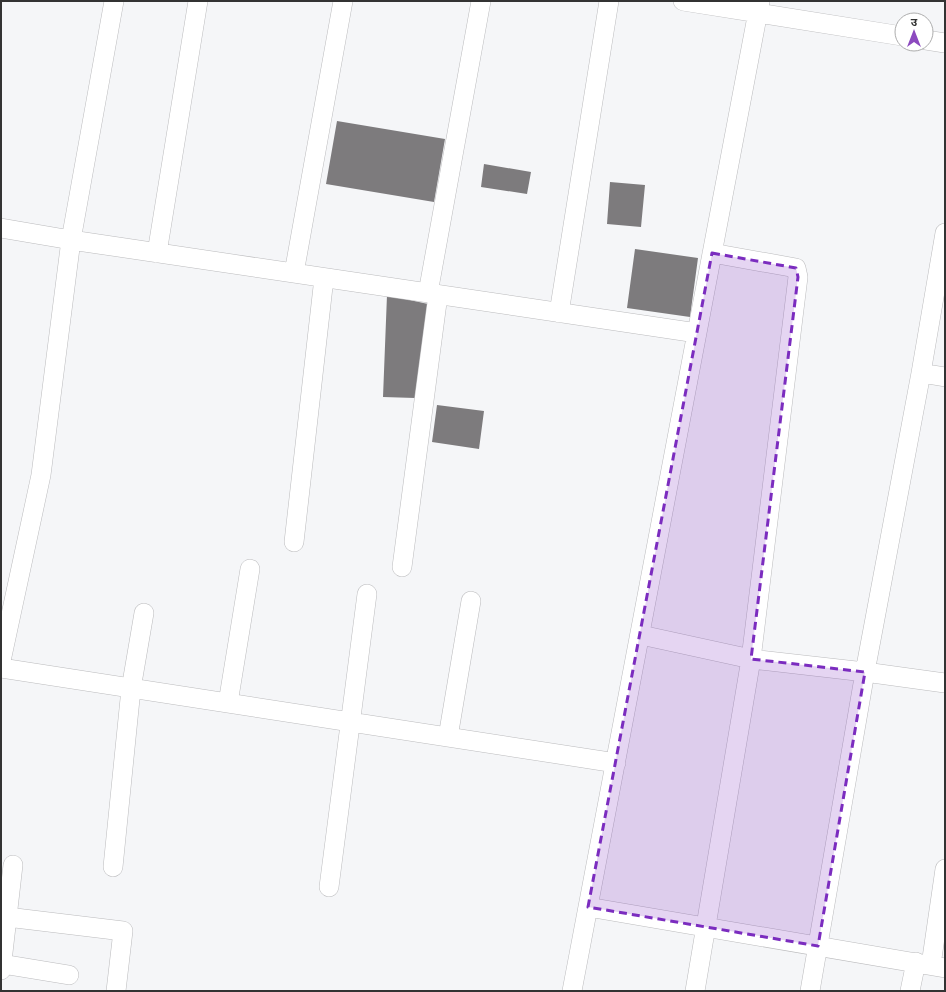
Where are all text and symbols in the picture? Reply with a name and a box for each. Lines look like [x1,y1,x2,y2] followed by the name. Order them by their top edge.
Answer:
[894,12,934,52] north arrow
[911,16,918,30] text: उ

